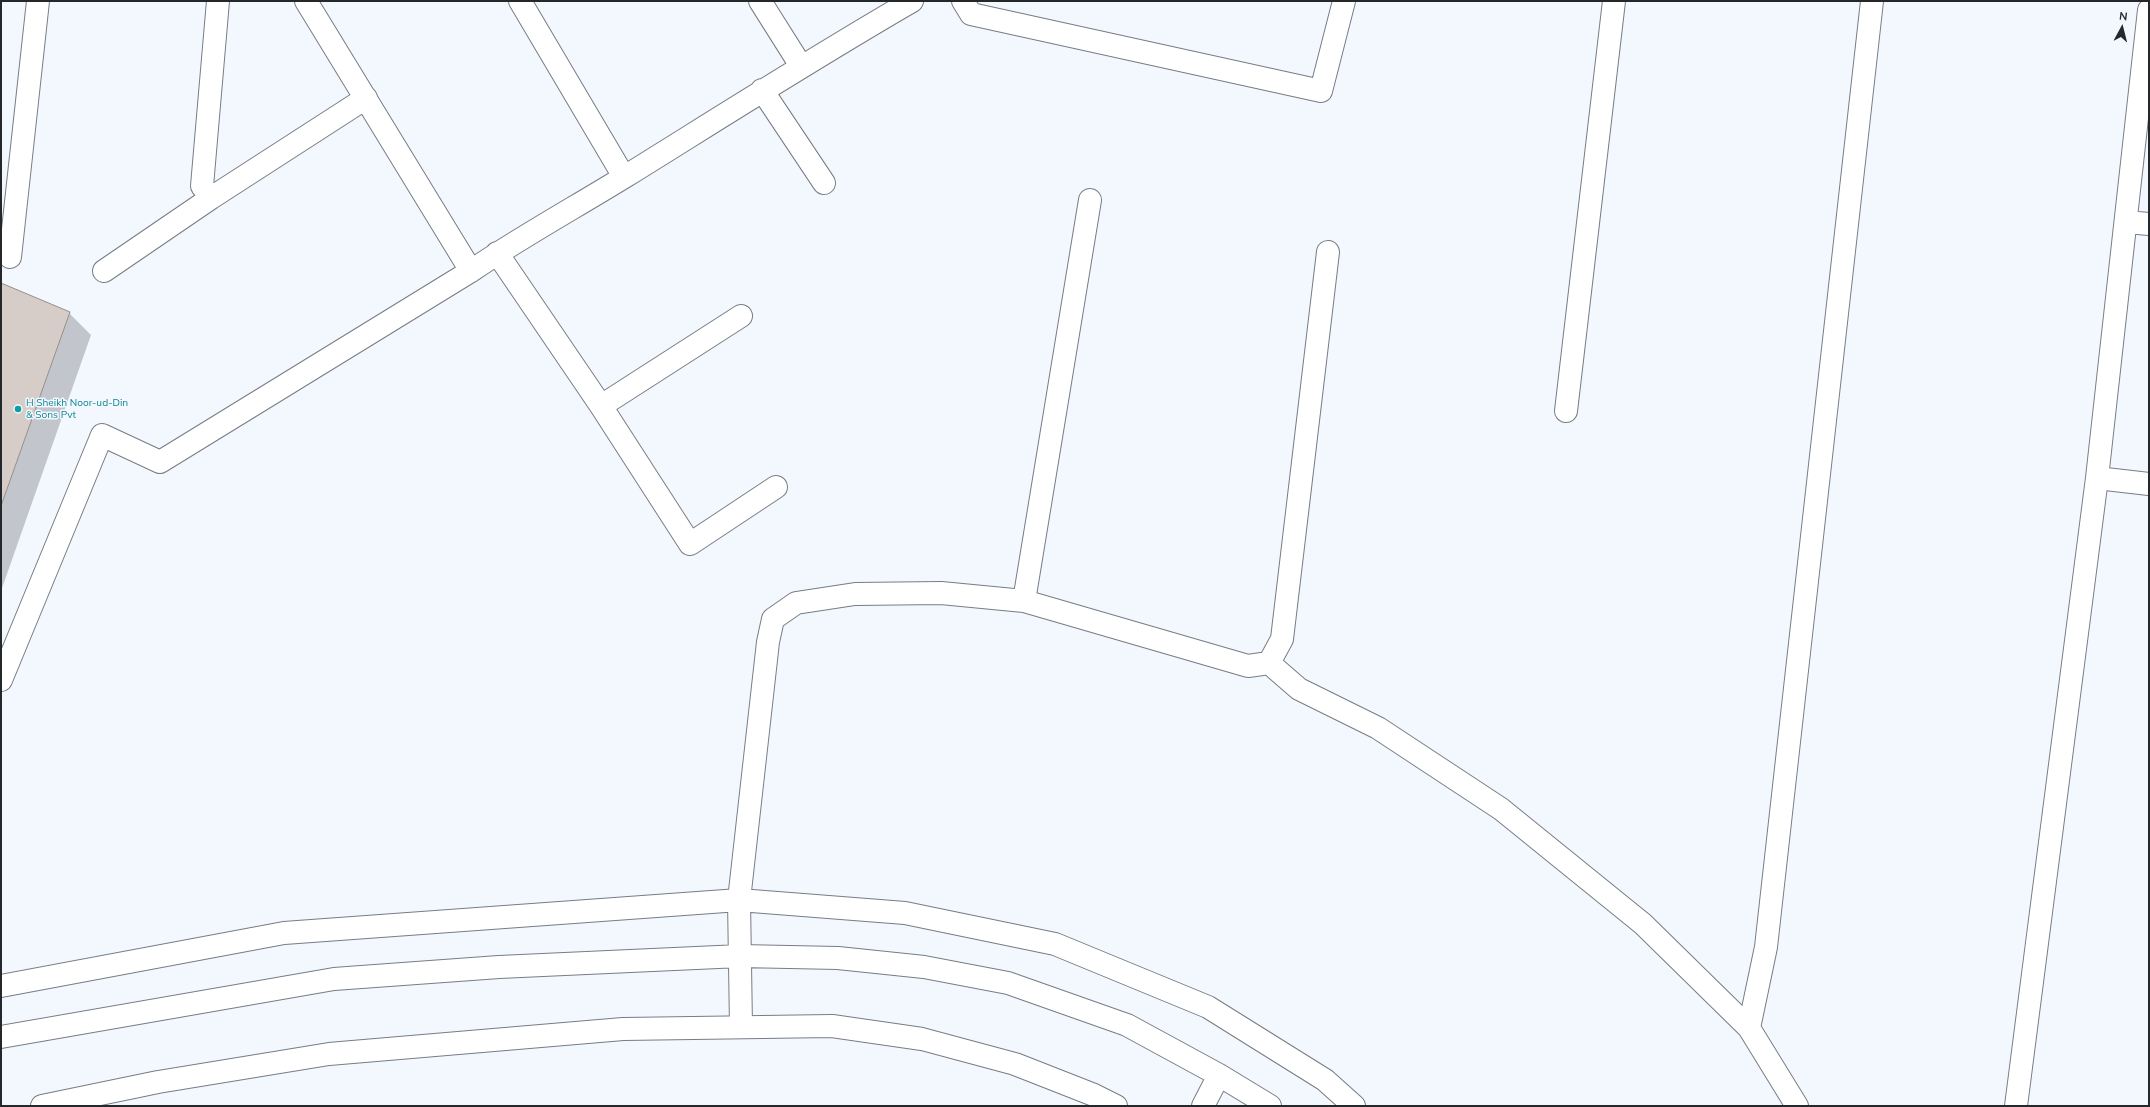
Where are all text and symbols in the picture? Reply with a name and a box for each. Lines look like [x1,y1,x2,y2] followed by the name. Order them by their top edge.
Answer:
[2102,8,2142,48] north arrow
[2118,9,2128,24] text: N
[26,397,128,420] place label: H Sheikh Noor-ud-Din & Sons Pvt
[13,404,23,414] marker: H Sheikh Noor-ud-Din & Sons Pvt

